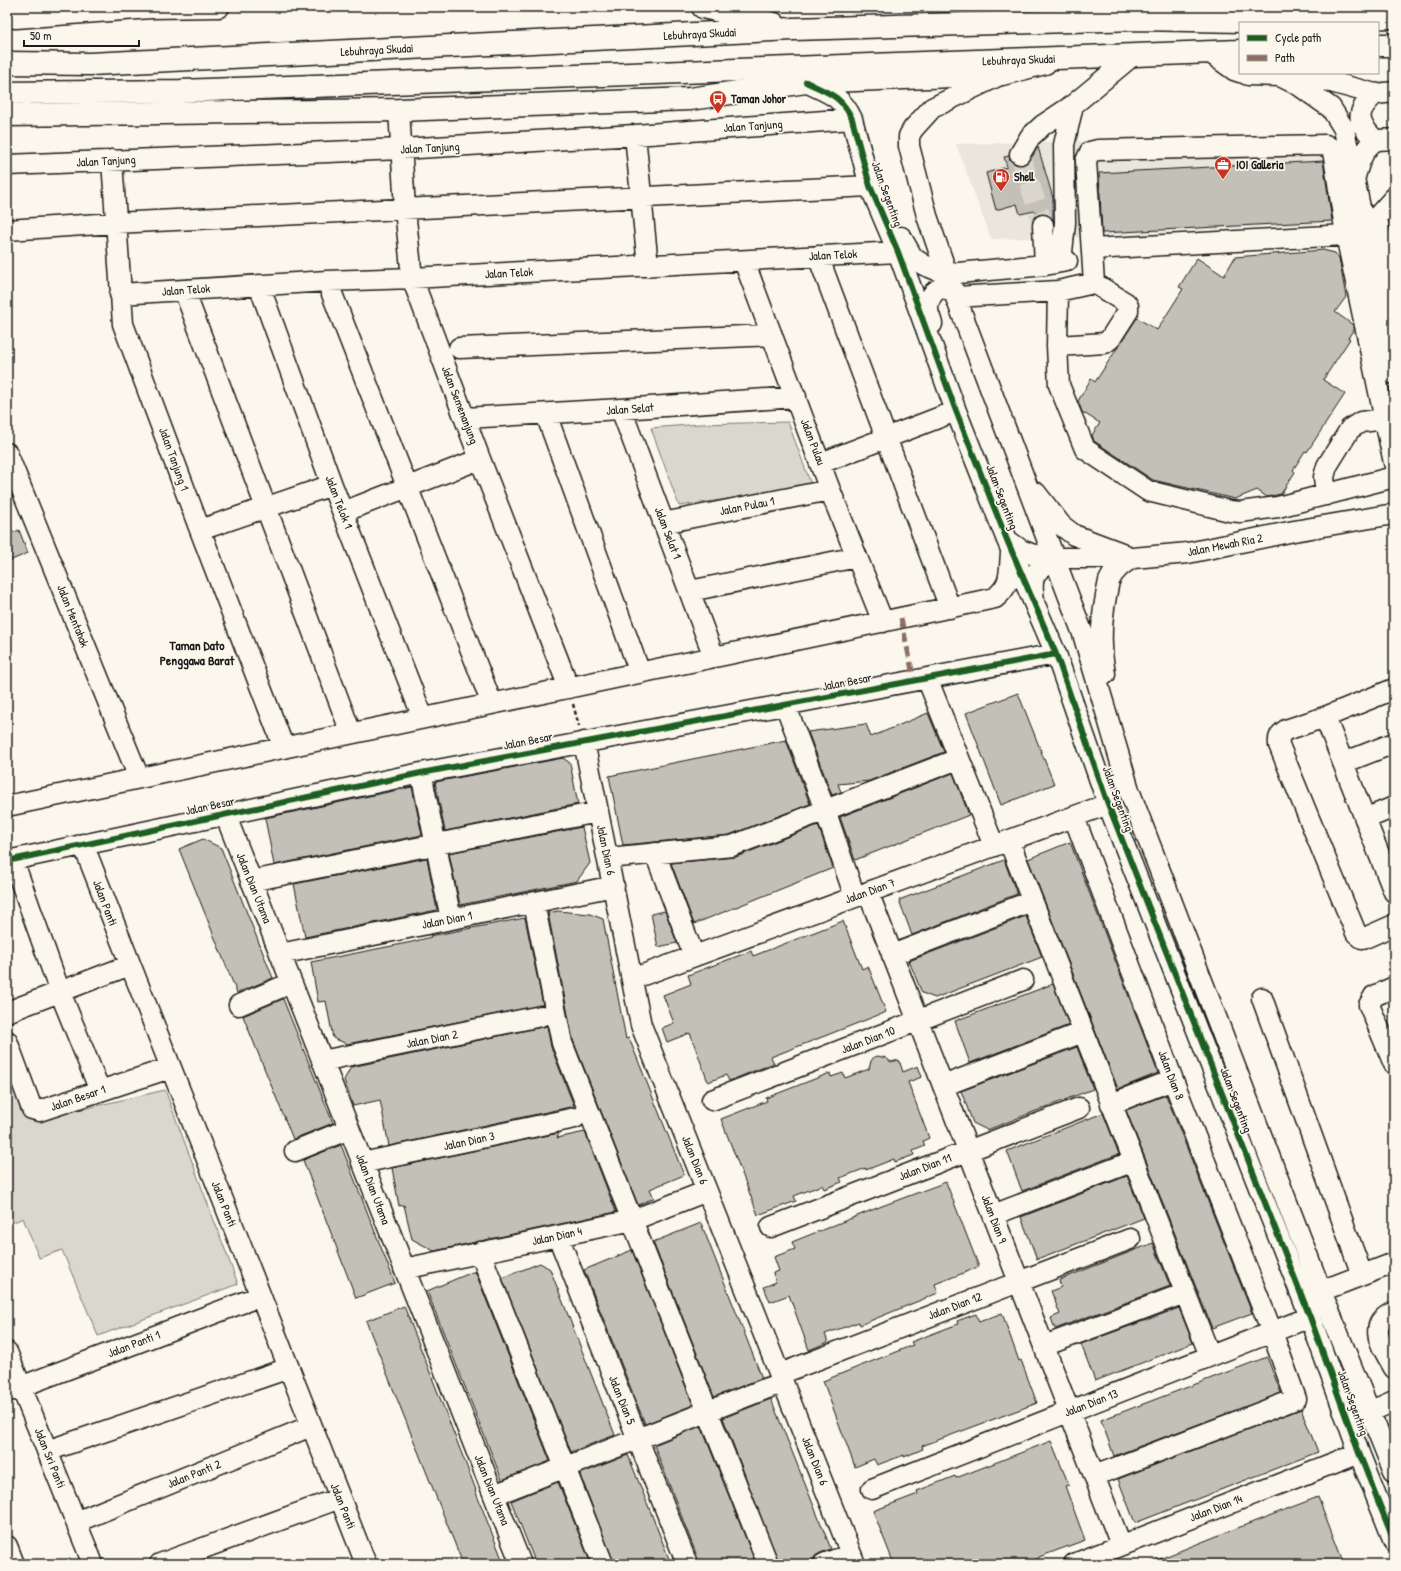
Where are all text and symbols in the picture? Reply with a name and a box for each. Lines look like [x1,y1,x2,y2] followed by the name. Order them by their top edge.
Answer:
[24,22,139,48] scale bar
[1239,22,1379,74] legend
[663,23,737,44] street label: Lebuhraya Skudai
[30,27,51,44] text: 50 m
[1275,29,1321,46] text: Cycle path
[340,39,414,60] street label: Lebuhraya Skudai
[1275,49,1295,66] text: Path
[982,50,1056,69] street label: Lebuhraya Skudai
[708,89,728,114] bus stop icon: Taman Johor
[730,90,787,107] place label: Taman Johor
[723,115,783,136] street label: Jalan Tanjung
[400,137,460,158] street label: Jalan Tanjung
[76,150,136,171] street label: Jalan Tanjung
[1213,155,1233,180] office icon: IOI Galleria
[1236,156,1284,173] place label: IOI Galleria
[868,159,907,229] street label: Jalan Segenting
[991,167,1011,192] fuel station icon: Shell
[1014,168,1035,185] place label: Shell
[808,245,858,264] street label: Jalan Telok
[484,263,534,282] street label: Jalan Telok
[161,279,211,300] street label: Jalan Telok
[438,363,483,446] street label: Jalan Semenanjung
[606,398,655,419] street label: Jalan Selat
[797,416,830,468] street label: Jalan Pulau
[155,425,194,493] street label: Jalan Tanjung 1
[982,462,1023,532] street label: Jalan Segenting
[322,473,357,531] street label: Jalan Telok 1
[718,492,776,519] street label: Jalan Pulau 1
[651,504,686,561] street label: Jalan Selat 1
[1186,529,1264,560] street label: Jalan Mewah Ria 2
[53,582,94,650] street label: Jalan Mentahak
[160,636,235,670] district label: Taman Dato Penggawa Barat
[821,668,873,695] street label: Jalan Besar
[502,727,554,754] street label: Jalan Besar
[1099,764,1138,834] street label: Jalan Segenting
[184,792,237,819] street label: Jalan Besar
[593,823,620,877] street label: Jalan Dian 6
[233,850,276,926] street label: Jalan Dian Utama
[842,874,897,907] street label: Jalan Dian 7
[89,877,122,928] street label: Jalan Panti
[420,906,473,933] street label: Jalan Dian 1
[839,1022,897,1058] street label: Jalan Dian 10
[405,1025,459,1052] street label: Jalan Dian 2
[1154,1048,1189,1102] street label: Jalan Dian 8
[1216,1065,1257,1135] street label: Jalan Segenting
[48,1080,108,1115] street label: Jalan Besar 1
[442,1127,496,1154] street label: Jalan Dian 3
[678,1133,713,1187] street label: Jalan Dian 6
[896,1149,954,1184] street label: Jalan Dian 11
[352,1151,395,1227] street label: Jalan Dian Utama
[208,1178,241,1229] street label: Jalan Panti
[977,1192,1012,1246] street label: Jalan Dian 9
[530,1222,584,1249] street label: Jalan Dian 4
[925,1287,985,1324] street label: Jalan Dian 12
[105,1326,163,1361] street label: Jalan Panti 1
[1334,1368,1373,1438] street label: Jalan Segenting
[605,1373,640,1427] street label: Jalan Dian 5
[1062,1385,1120,1421] street label: Jalan Dian 13
[31,1425,70,1490] street label: Jalan Sri Panti
[798,1434,833,1488] street label: Jalan Dian 6
[471,1452,514,1528] street label: Jalan Dian Utama
[165,1455,223,1492] street label: Jalan Panti 2
[327,1480,360,1531] street label: Jalan Panti
[1187,1490,1245,1525] street label: Jalan Dian 14

